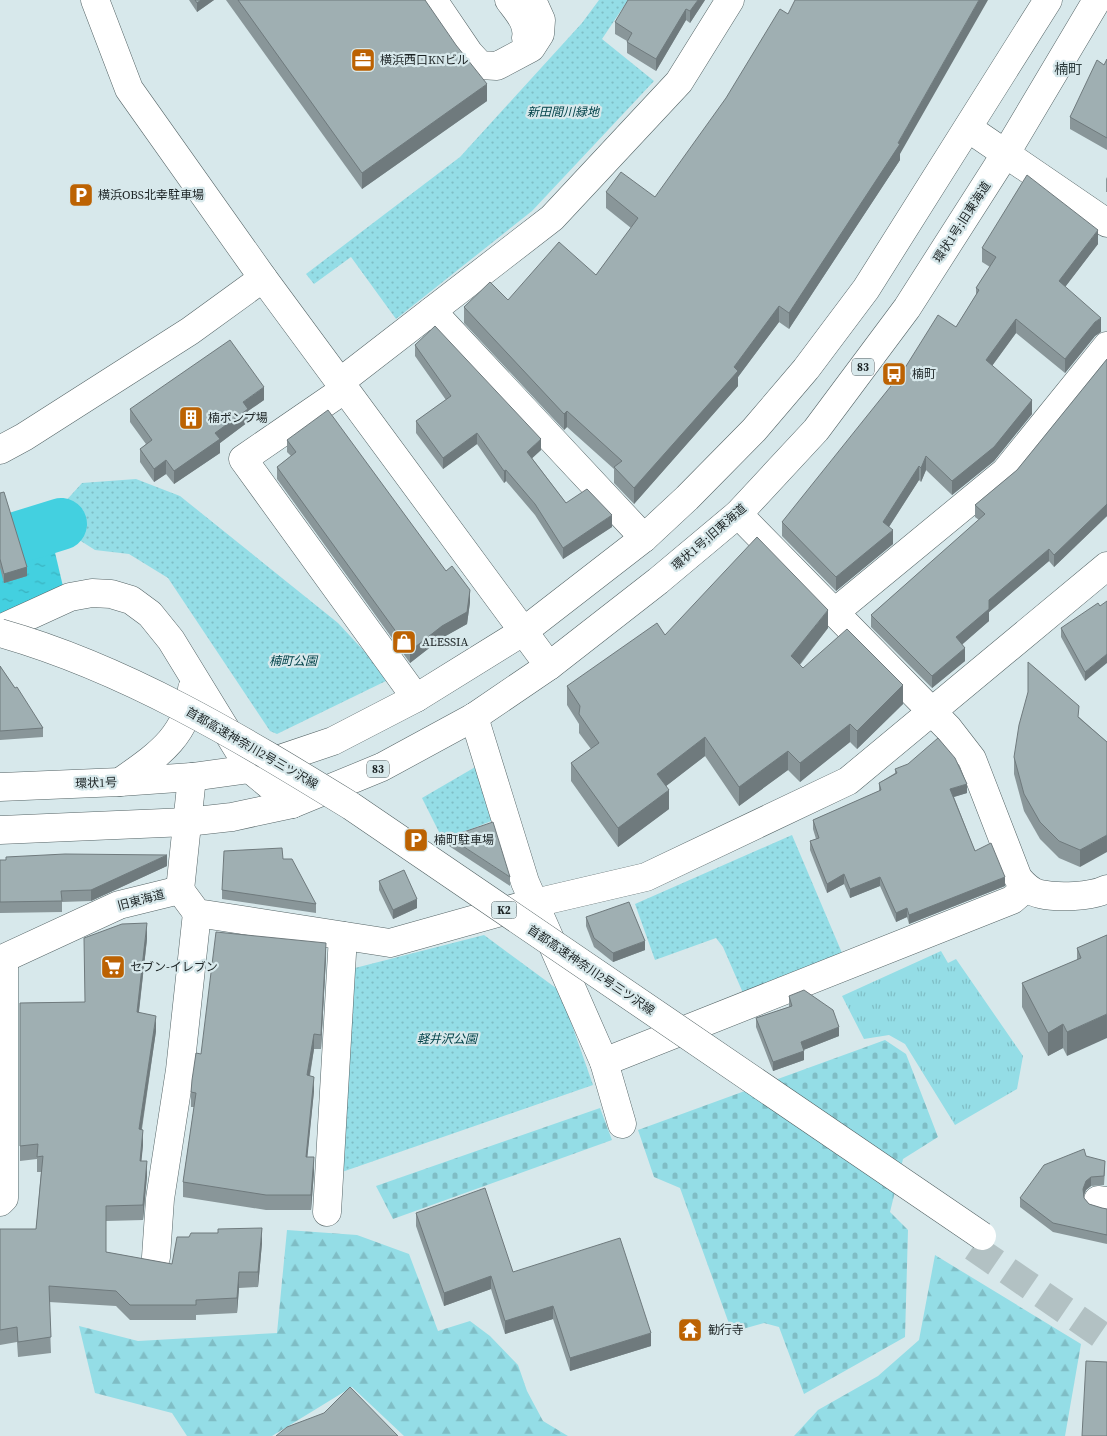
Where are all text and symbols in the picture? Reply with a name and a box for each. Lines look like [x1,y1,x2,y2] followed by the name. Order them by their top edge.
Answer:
[350,47,376,73] office icon: 横浜西口KNビル
[380,52,469,68] place label: 横浜西口KNビル
[1054,59,1082,79] district label: 楠町
[527,104,601,120] park label: 新田間川緑地
[930,178,994,266] street label: 環状1号;旧東海道
[68,182,94,208] parking icon: 横浜OBS北幸駐車場
[98,187,204,203] place label: 横浜OBS北幸駐車場
[852,358,874,376] road number: 83
[881,361,907,387] bus stop icon: 楠町
[912,366,936,382] place label: 楠町
[178,405,204,431] building icon: 楠ポンプ場
[208,410,268,426] place label: 楠ポンプ場
[668,500,750,574] street label: 環状1号;旧東海道
[391,629,417,655] shop icon: ALESSIA
[422,634,469,650] place label: ALESSIA
[269,653,319,669] park label: 楠町公園
[183,704,321,792] street label: 首都高速神奈川2号三ツ沢線
[367,761,389,778] road number: 83
[75,774,117,792] street label: 環状1号
[403,827,429,853] parking icon: 楠町駐車場
[434,832,494,848] place label: 楠町駐車場
[116,886,166,914] street label: 旧東海道
[492,902,516,918] road number: K2
[524,921,658,1019] street label: 首都高速神奈川2号三ツ沢線
[100,954,126,980] supermarket icon: セブン-イレブン
[130,959,218,975] place label: セブン-イレブン
[417,1031,479,1047] park label: 軽井沢公園
[677,1317,703,1343] temple icon: 勧行寺
[708,1322,744,1338] place label: 勧行寺

